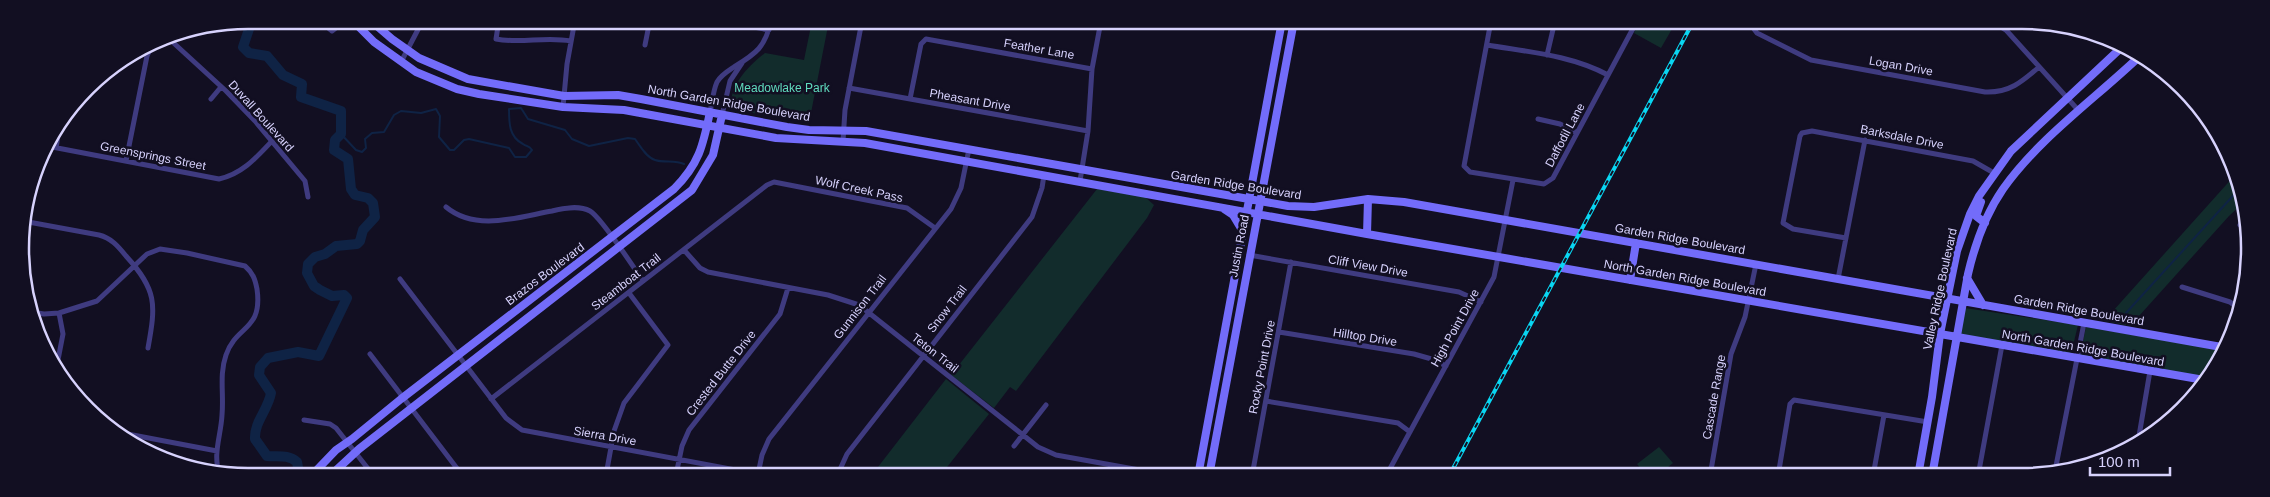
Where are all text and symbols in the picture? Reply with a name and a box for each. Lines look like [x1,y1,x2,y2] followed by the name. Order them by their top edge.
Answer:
[1003,36,1076,62] street label: Feather Lane
[1868,53,1934,79] street label: Logan Drive
[225,78,297,154] street label: Duvall Boulevard
[734,81,831,95] park label: Meadowlake Park
[647,82,811,124] street label: North Garden Ridge Boulevard
[928,86,1012,114] street label: Pheasant Drive
[1542,100,1588,169] street label: Daffodil Lane
[1859,122,1945,152] street label: Barksdale Drive
[99,139,208,173] street label: Greensprings Street
[1170,168,1302,202] street label: Garden Ridge Boulevard
[814,173,904,205] street label: Wolf Creek Pass
[1226,214,1252,278] street label: Justin Road
[1614,221,1746,257] street label: Garden Ridge Boulevard
[1920,227,1960,351] street label: Valley Ridge Boulevard
[503,240,587,308] street label: Brazos Boulevard
[589,251,663,313] street label: Steamboat Trail
[1327,252,1409,280] street label: Cliff View Drive
[1603,257,1767,299] street label: North Garden Ridge Boulevard
[831,272,889,342] street label: Gunnison Trail
[924,283,970,335] street label: Snow Trail
[1428,286,1482,369] street label: High Point Drive
[2013,292,2145,328] street label: Garden Ridge Boulevard
[1246,319,1278,415] street label: Rocky Point Drive
[1332,325,1398,349] street label: Hilltop Drive
[683,327,759,419] street label: Crested Butte Drive
[2001,327,2165,369] street label: North Garden Ridge Boulevard
[909,330,961,376] street label: Teton Trail
[1700,353,1728,441] street label: Cascade Range
[573,424,638,448] street label: Sierra Drive
[2090,444,2170,476] scale bar
[2098,453,2140,470] text: 100 m

